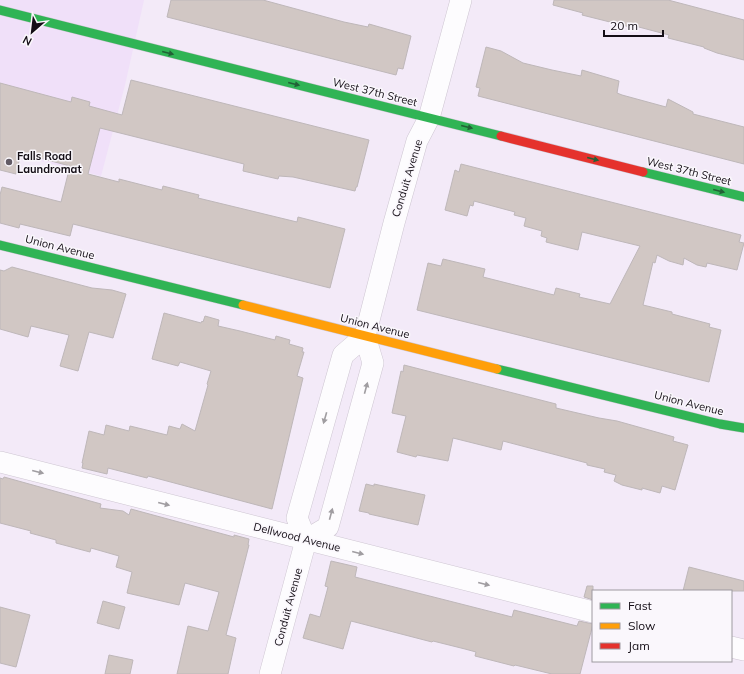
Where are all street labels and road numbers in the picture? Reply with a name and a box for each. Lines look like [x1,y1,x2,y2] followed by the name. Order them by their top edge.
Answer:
[331,75,419,109] street label: West 37th Street
[389,137,425,219] street label: Conduit Avenue
[645,154,733,188] street label: West 37th Street
[24,232,96,262] street label: Union Avenue
[339,311,411,341] street label: Union Avenue
[653,388,725,418] street label: Union Avenue
[252,519,342,555] street label: Dellwood Avenue
[271,566,305,648] street label: Conduit Avenue

